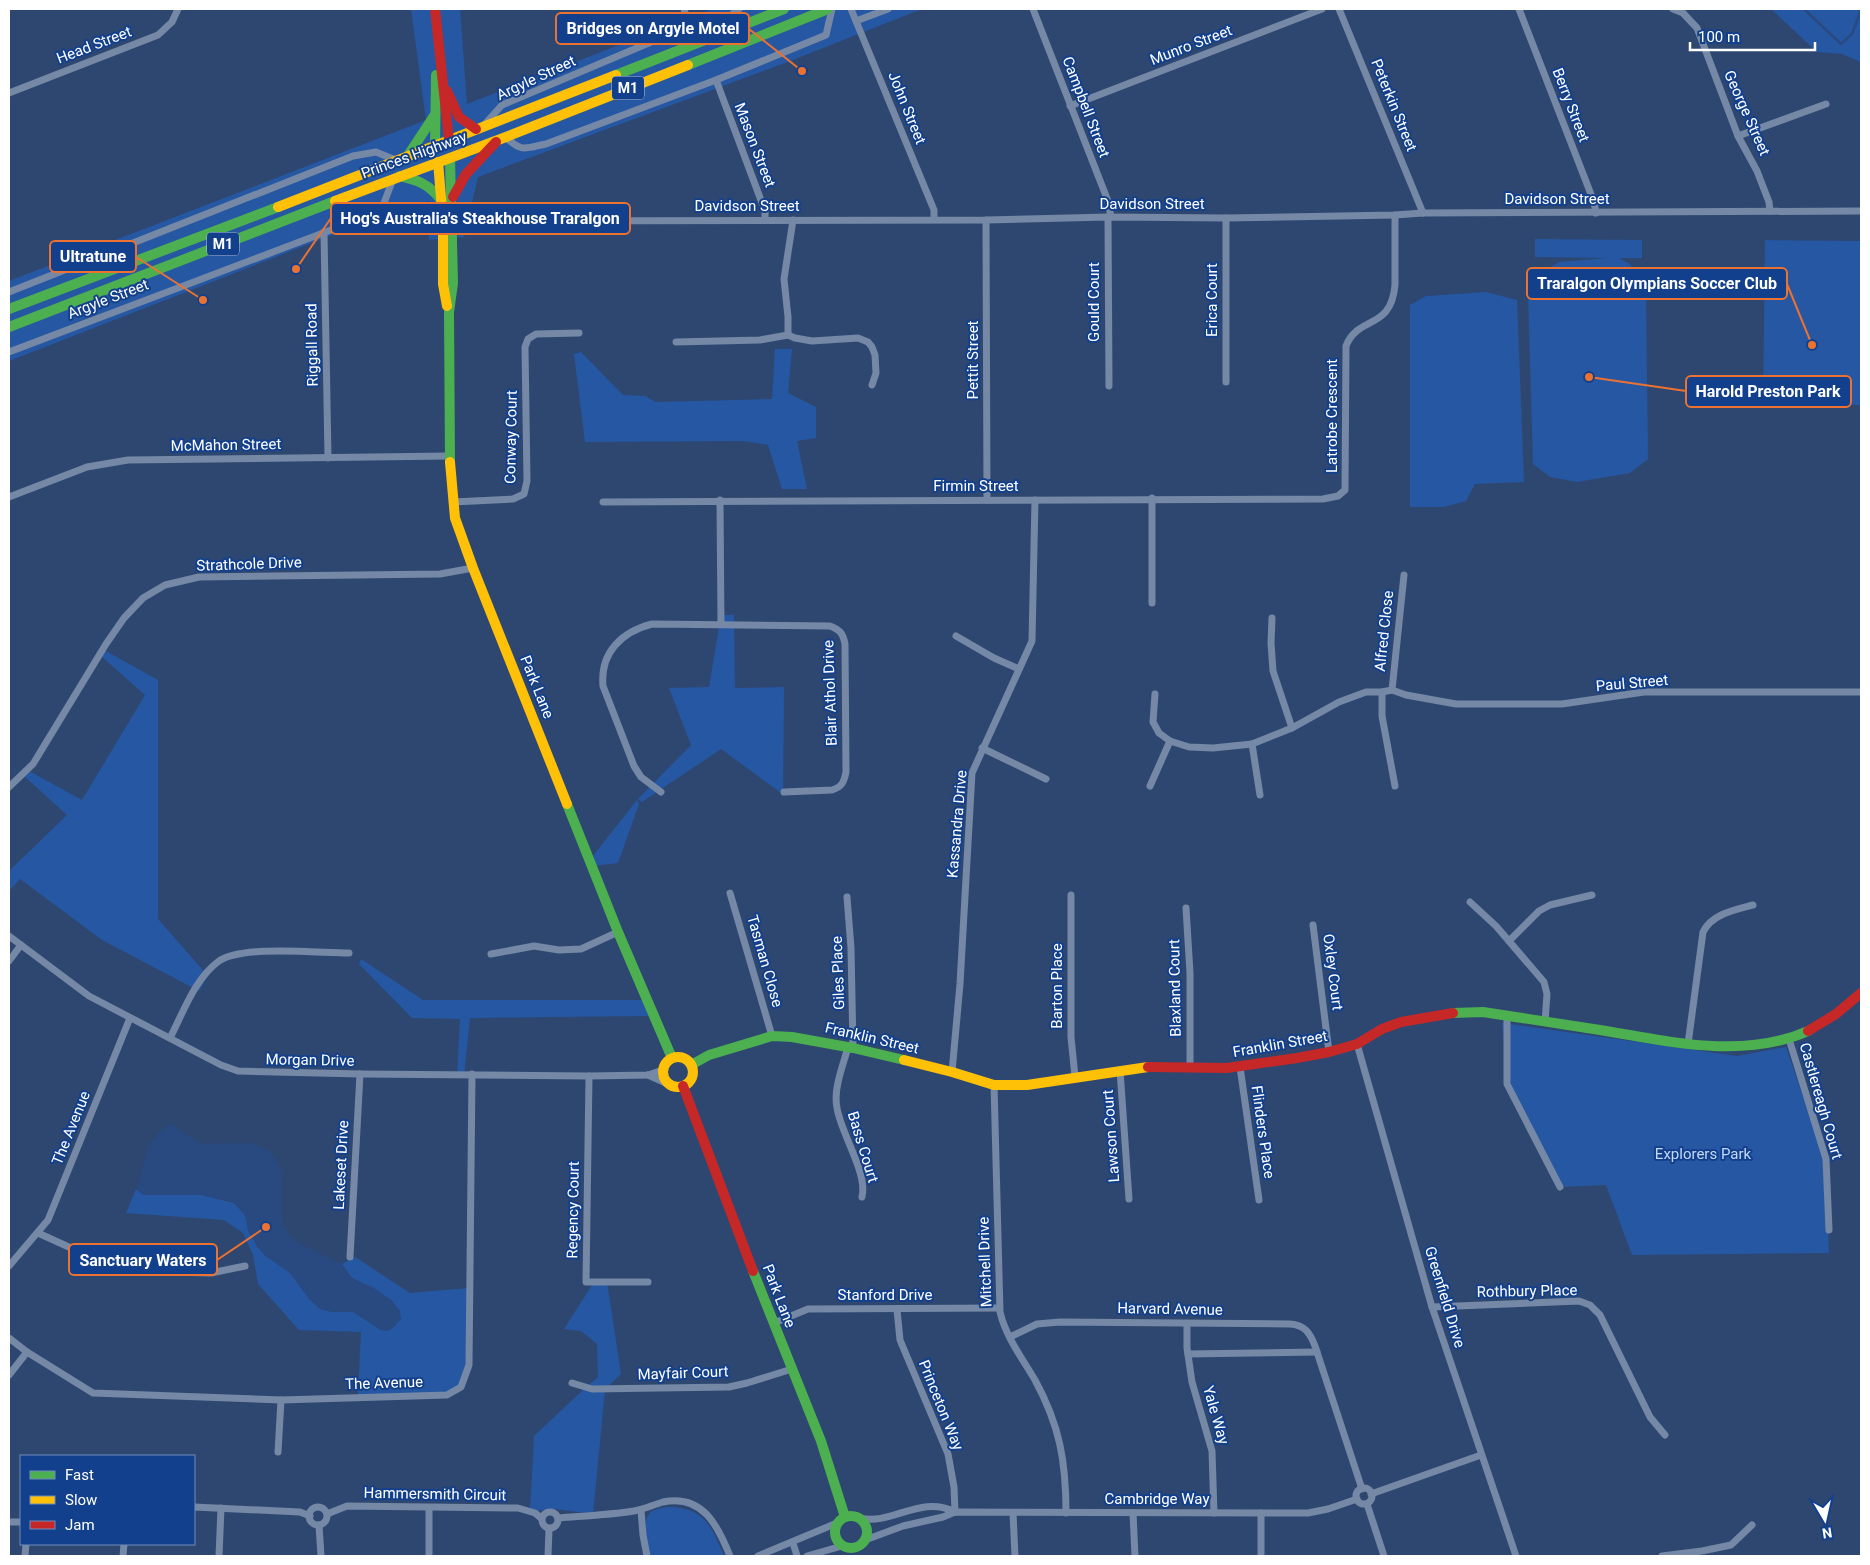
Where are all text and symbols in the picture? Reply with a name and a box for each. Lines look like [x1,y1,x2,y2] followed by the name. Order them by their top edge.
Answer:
[556,13,749,44] callout: Bridges on Argyle Motel
[566,19,740,38] text: Bridges on Argyle Motel
[1690,20,1815,52] scale bar
[1147,21,1235,69] street label: Munro Street
[54,22,134,67] street label: Head Street
[1698,28,1740,46] text: 100 m
[494,52,578,104] street label: Argyle Street
[1059,54,1114,160] street label: Campbell Street
[1367,56,1421,154] street label: Peterkin Street
[1549,65,1593,145] street label: Berry Street
[1720,68,1774,158] street label: George Street
[884,69,930,147] street label: John Street
[612,76,644,100] road number: M1
[731,100,779,190] street label: Mason Street
[359,128,469,182] street label: Princes Highway
[1504,190,1610,208] street label: Davidson Street
[1099,195,1205,213] street label: Davidson Street
[694,197,800,215] street label: Davidson Street
[331,203,630,234] callout: Hog's Australia's Steakhouse Traralgon
[340,209,620,228] text: Hog's Australia's Steakhouse Traralgon
[207,232,239,255] road number: M1
[50,241,136,272] callout: Ultratune
[60,247,127,266] text: Ultratune
[1085,262,1103,342] street label: Gould Court
[1203,263,1221,337] street label: Erica Court
[1527,268,1787,299] callout: Traralgon Olympians Soccer Club
[1537,274,1777,293] text: Traralgon Olympians Soccer Club
[65,275,151,323] street label: Argyle Street
[302,303,322,387] street label: Riggall Road
[964,320,982,399] street label: Pettit Street
[1323,359,1341,473] street label: Latrobe Crescent
[1686,376,1851,407] callout: Harold Preston Park
[1696,382,1841,401] text: Harold Preston Park
[501,390,521,484] street label: Conway Court
[171,435,282,455] street label: McMahon Street
[933,477,1019,495] street label: Firmin Street
[196,553,302,575] street label: Strathcole Drive
[1371,590,1397,672] street label: Alfred Close
[819,640,841,746] street label: Blair Athol Drive
[516,653,558,721] street label: Park Lane
[1595,671,1669,695] street label: Paul Street
[943,769,971,879] street label: Kassandra Drive
[743,913,787,1009] street label: Tasman Close
[1319,933,1347,1011] street label: Oxley Court
[828,936,848,1010] street label: Giles Place
[1165,939,1185,1037] street label: Blaxland Court
[1048,943,1066,1029] street label: Barton Place
[823,1018,921,1058] street label: Franklin Street
[1231,1027,1329,1061] street label: Franklin Street
[1796,1041,1846,1162] street label: Castlereagh Court
[265,1050,355,1070] street label: Morgan Drive
[1248,1084,1278,1180] street label: Flinders Place
[48,1088,94,1168] street label: The Avenue
[1099,1089,1123,1183] street label: Lawson Court
[844,1109,882,1185] street label: Bass Court
[330,1120,352,1210] street label: Lakeset Drive
[1655,1145,1752,1163] park label: Explorers Park
[563,1161,583,1259] street label: Regency Court
[974,1216,996,1308] street label: Mitchell Drive
[69,1244,217,1275] callout: Sanctuary Waters
[1421,1244,1469,1350] street label: Greenfield Drive
[79,1251,207,1270] text: Sanctuary Waters
[759,1262,799,1330] street label: Park Lane
[1476,1281,1578,1301] street label: Rothbury Place
[838,1286,932,1304] street label: Stanford Drive
[1117,1299,1223,1319] street label: Harvard Avenue
[915,1357,967,1453] street label: Princeton Way
[637,1362,729,1384] street label: Mayfair Court
[345,1373,423,1393] street label: The Avenue
[1199,1384,1233,1446] street label: Yale Way
[20,1455,195,1545] legend
[65,1466,94,1484] text: Fast
[364,1484,507,1504] street label: Hammersmith Circuit
[1105,1490,1210,1508] street label: Cambridge Way
[65,1491,97,1509] text: Slow
[1800,1495,1850,1545] north arrow
[65,1516,95,1534] text: Jam
[1821,1524,1833,1542] text: N

